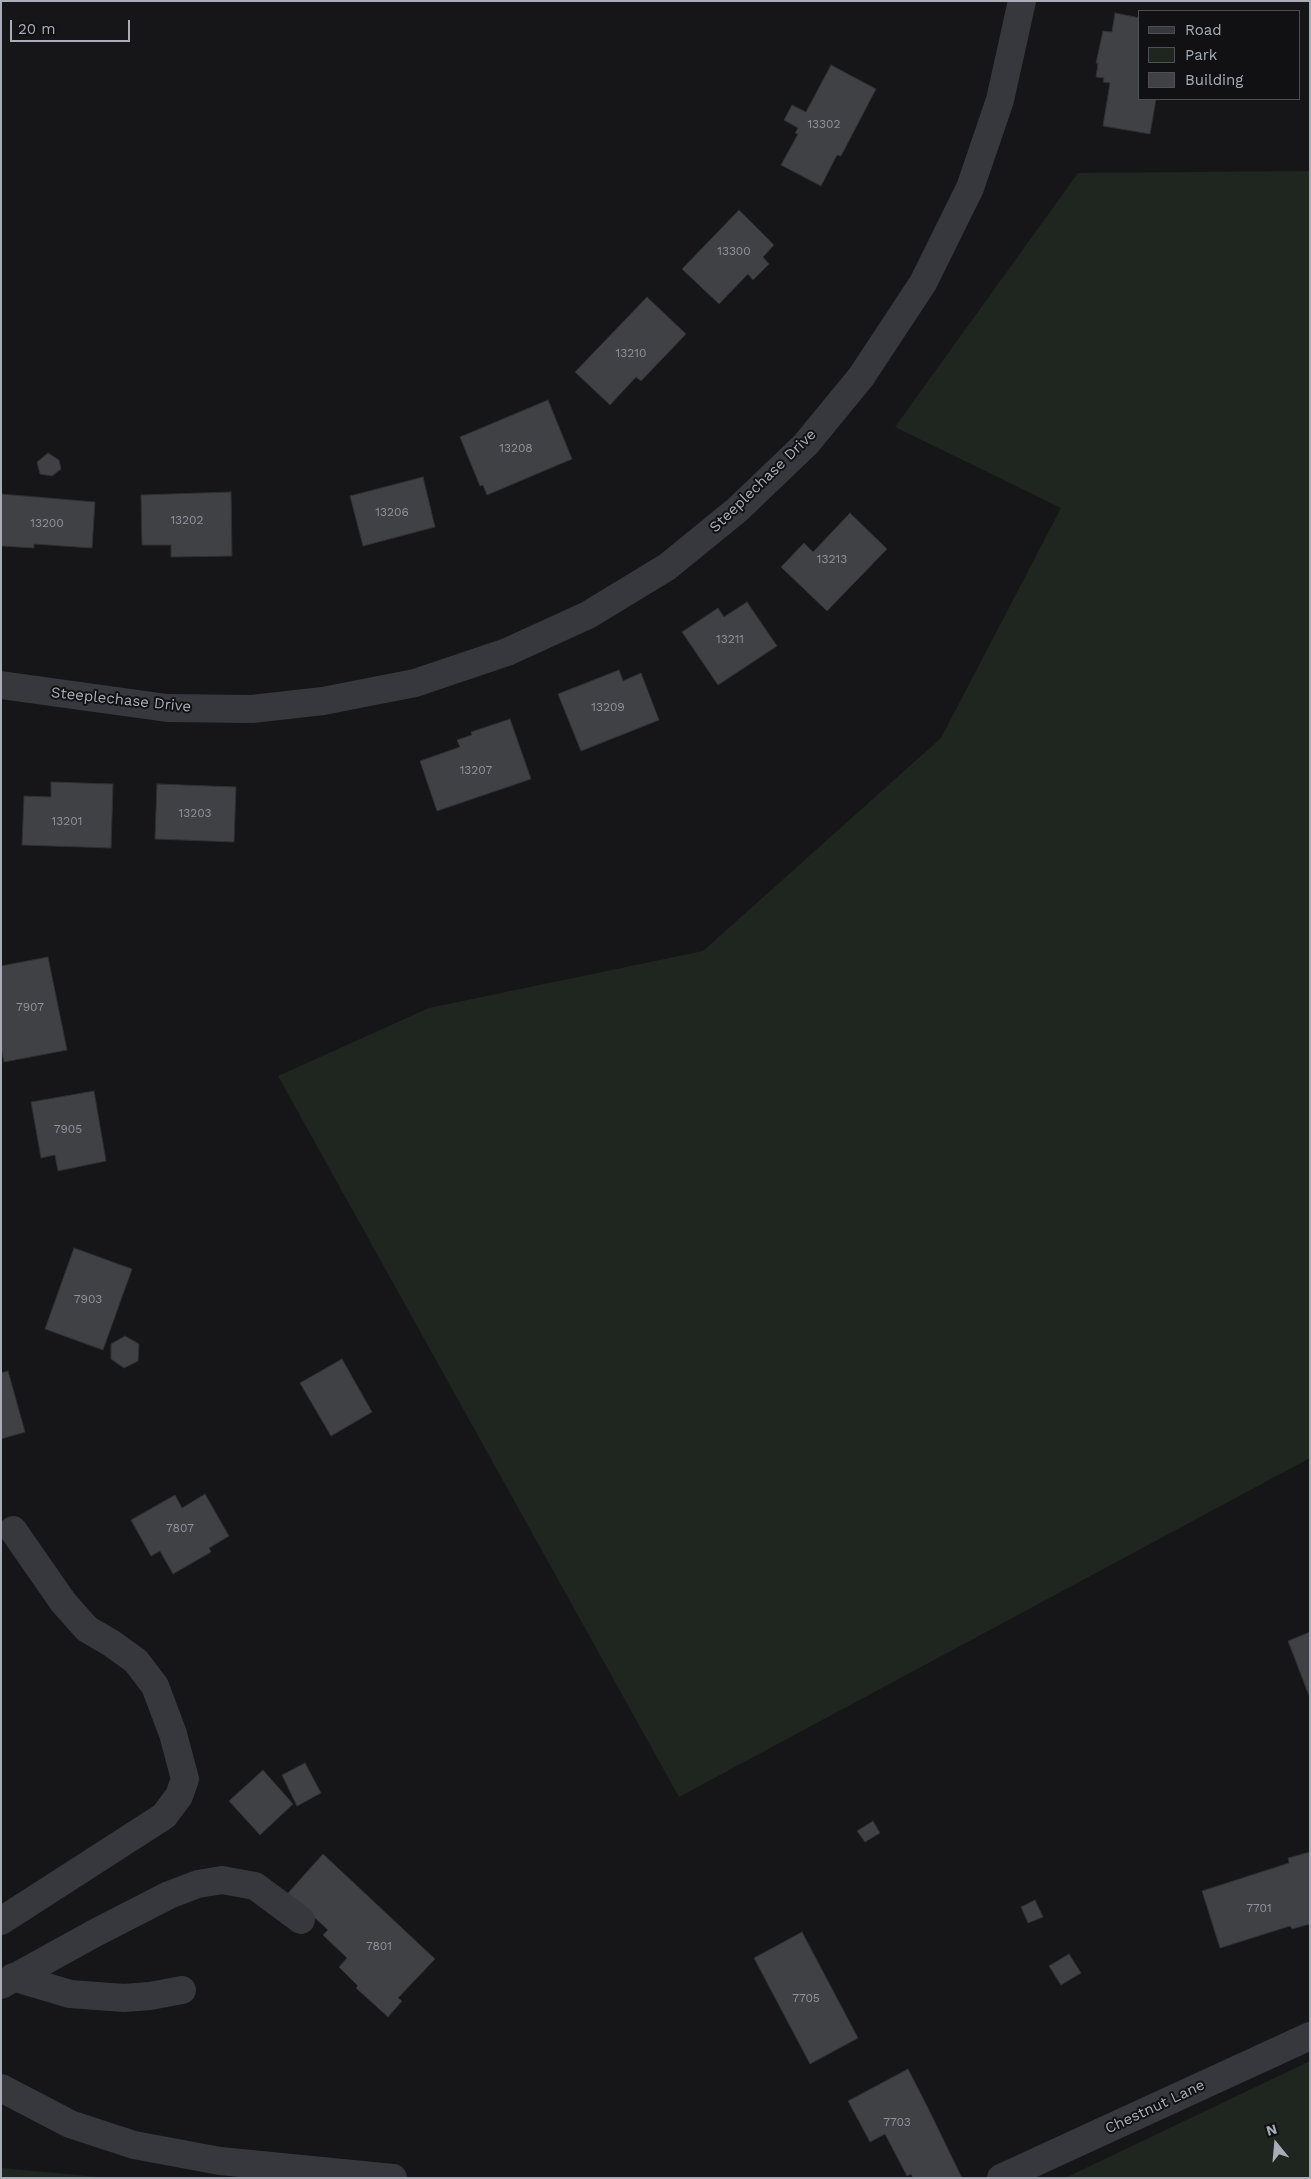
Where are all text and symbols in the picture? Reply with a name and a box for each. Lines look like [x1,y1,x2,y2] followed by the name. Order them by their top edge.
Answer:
[12,10,132,42] scale bar
[1138,10,1301,100] legend
[18,20,56,38] text: 20 m
[1185,21,1222,39] text: Road
[1185,46,1217,64] text: Park
[1185,71,1243,89] text: Building
[807,117,841,131] house number: 13302
[717,244,751,258] house number: 13300
[616,346,646,360] house number: 13210
[706,426,820,536] street label: Steeplechase Drive
[499,441,533,455] house number: 13208
[375,505,409,519] house number: 13206
[170,513,204,527] house number: 13202
[30,516,64,530] house number: 13200
[817,552,847,566] house number: 13213
[716,632,744,646] house number: 13211
[50,684,192,716] street label: Steeplechase Drive
[591,700,625,714] house number: 13209
[460,763,492,777] house number: 13207
[179,806,211,820] house number: 13203
[52,814,82,828] house number: 13201
[16,1000,44,1014] house number: 7907
[54,1122,82,1136] house number: 7905
[74,1292,102,1306] house number: 7903
[166,1521,194,1535] house number: 7807
[1246,1901,1272,1915] house number: 7701
[366,1939,392,1953] house number: 7801
[792,1991,820,2005] house number: 7705
[1102,2076,1208,2138] street label: Chestnut Lane
[883,2115,911,2129] house number: 7703
[1251,2119,1301,2169] north arrow
[1264,2120,1279,2139] text: N

